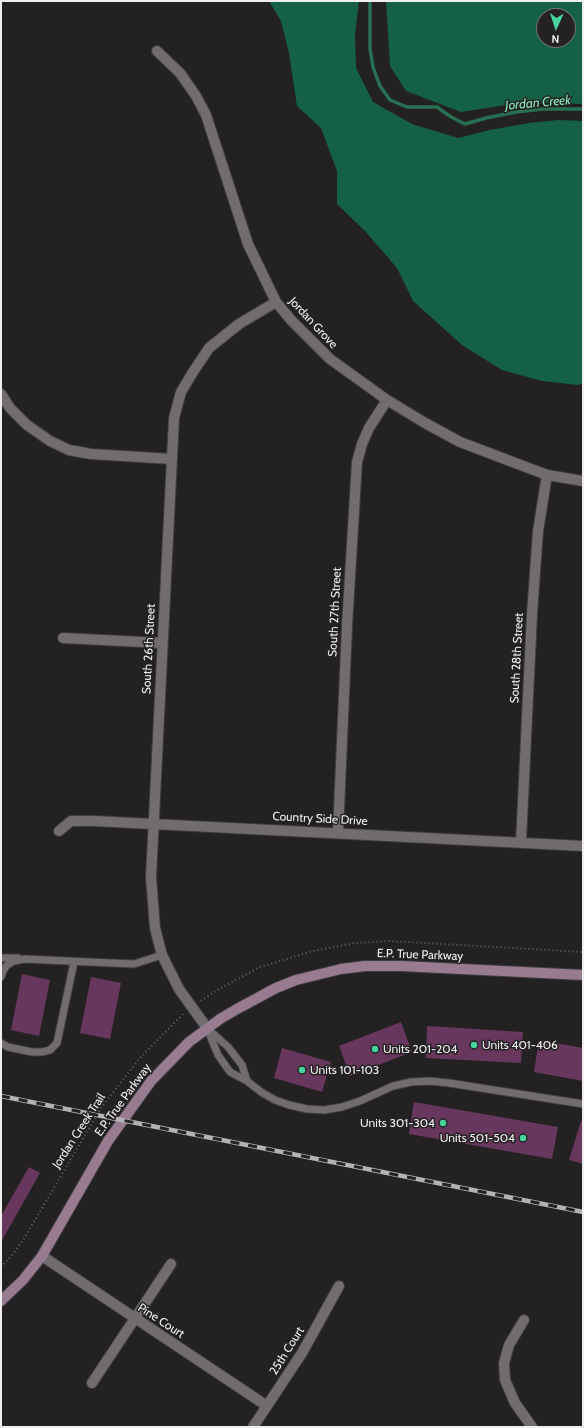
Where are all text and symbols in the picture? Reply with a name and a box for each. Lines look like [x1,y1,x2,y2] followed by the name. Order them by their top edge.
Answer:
[536,8,576,48] north arrow
[551,32,560,46] text: N
[505,92,571,114] water label: Jordan Creek
[286,294,340,352] street label: Jordan Grove
[325,567,345,657] street label: South 27th Street
[139,604,159,694] street label: South 26th Street
[507,612,527,704] street label: South 28th Street
[272,809,368,829] street label: Country Side Drive
[377,946,463,964] street label: E.P. True Parkway
[482,1038,558,1052] place label: Units 401-406
[469,1040,479,1050] marker: Units 401-406
[383,1042,458,1056] place label: Units 201-204
[370,1044,380,1054] marker: Units 201-204
[92,1061,154,1139] street label: E.P. True Parkway
[310,1063,379,1077] place label: Units 101-103
[297,1065,307,1075] marker: Units 101-103
[49,1091,109,1171] street label: Jordan Creek Trail
[360,1116,435,1130] place label: Units 301-304
[438,1118,448,1128] marker: Units 301-304
[440,1131,515,1145] place label: Units 501-504
[518,1133,528,1143] marker: Units 501-504
[135,1301,187,1341] street label: Pine Court
[267,1324,307,1378] street label: 25th Court

